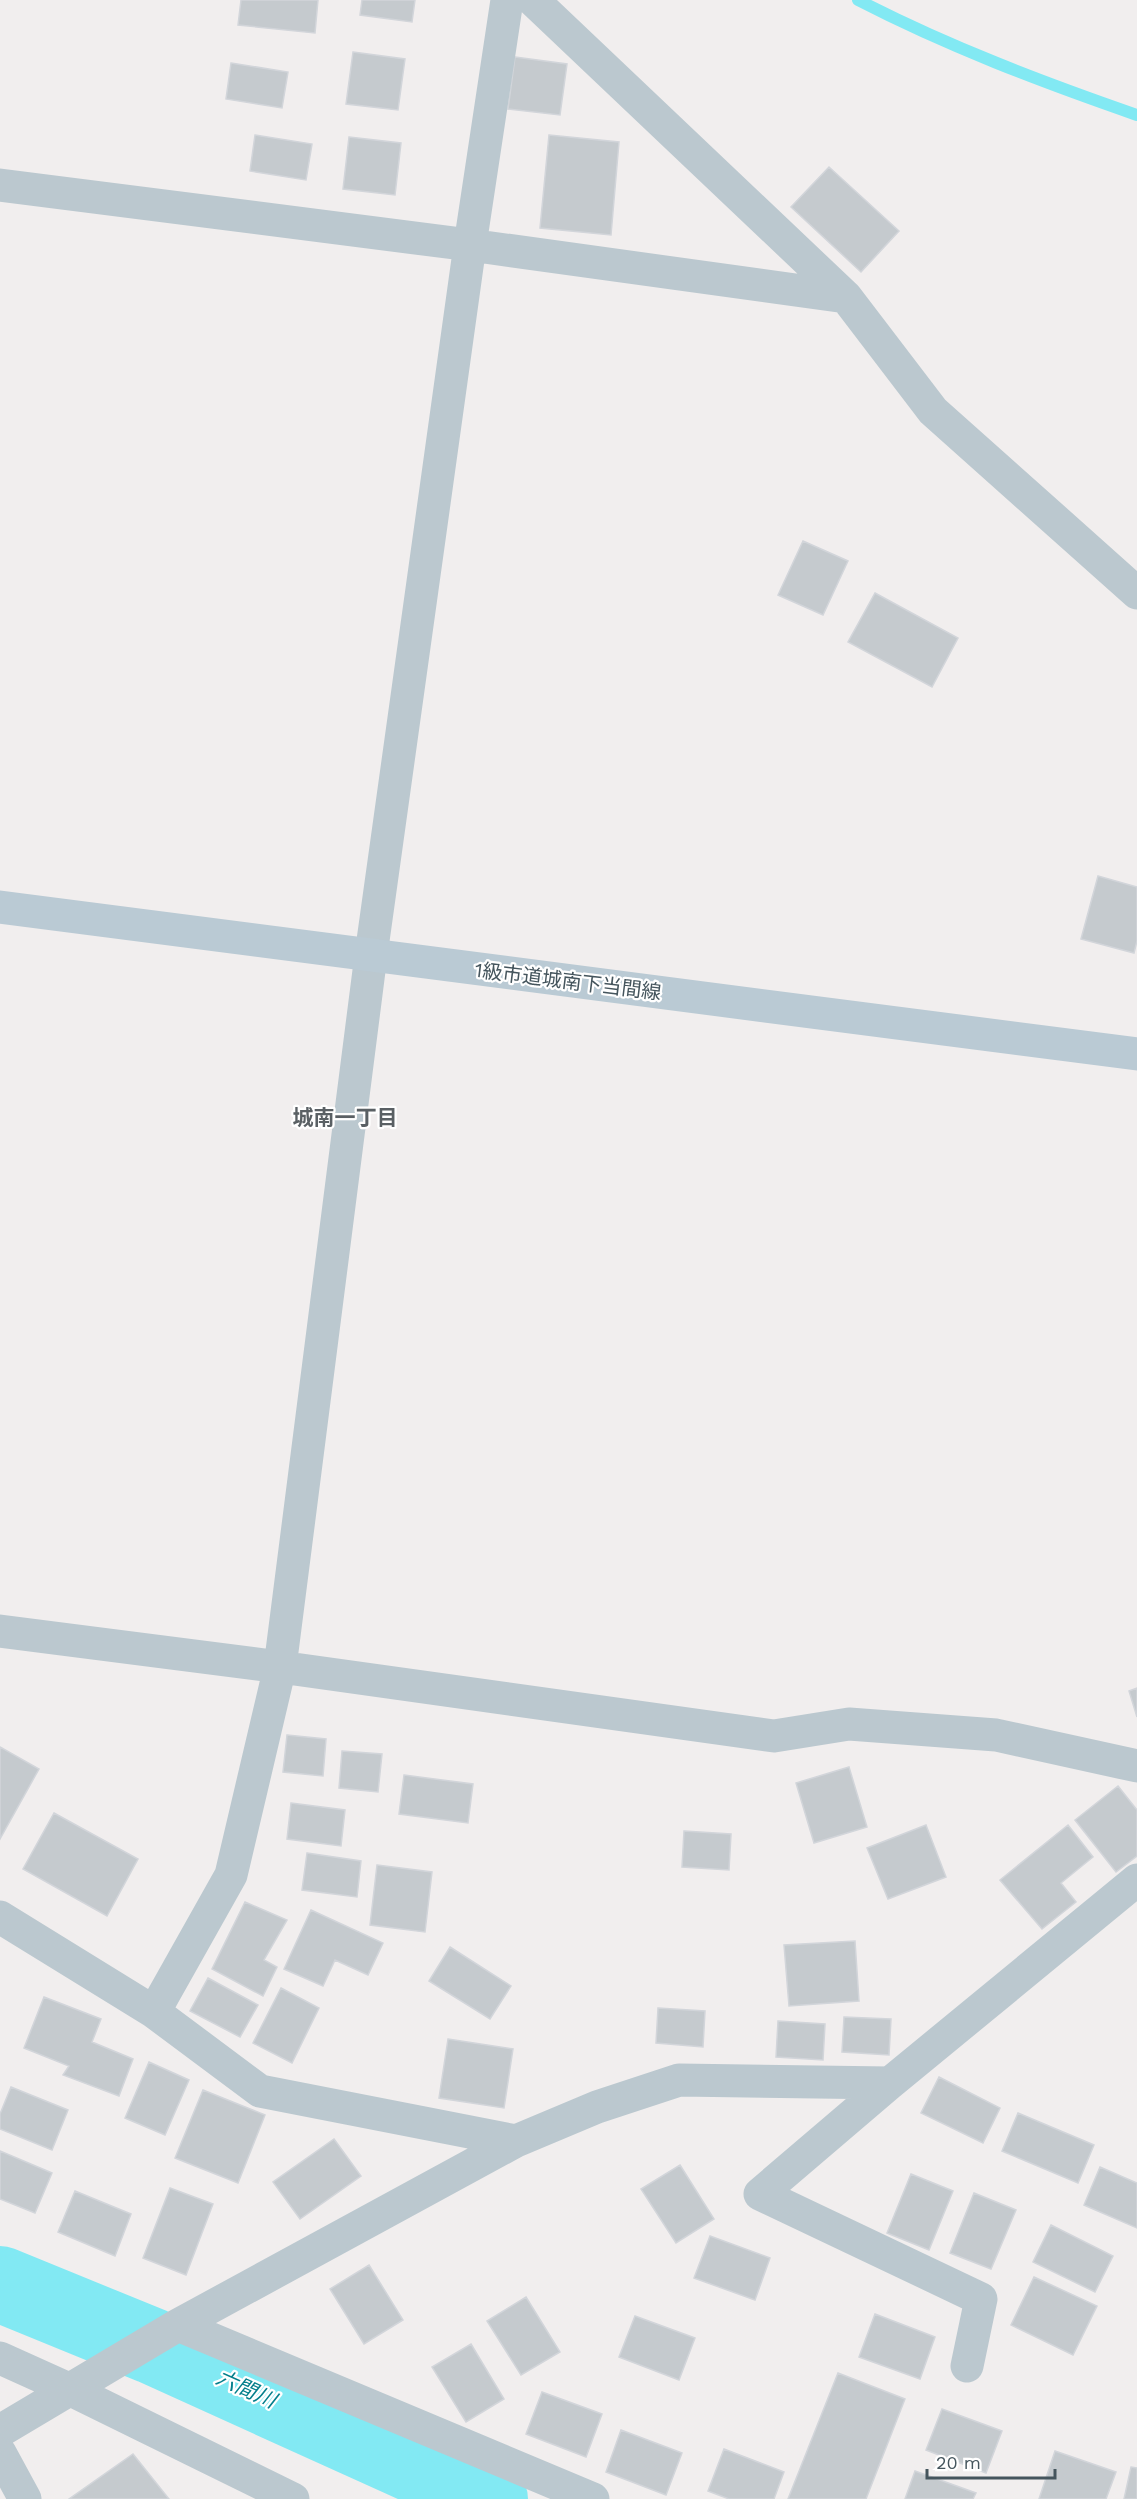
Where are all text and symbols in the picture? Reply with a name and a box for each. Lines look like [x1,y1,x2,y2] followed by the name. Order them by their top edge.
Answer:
[473,958,663,1004] street label: 1級市道城南下当間線
[293,1105,398,1130] district label: 城南一丁目
[212,2364,282,2414] water label: 六間川
[927,2442,1054,2480] scale bar
[936,2452,981,2473] text: 20 m

